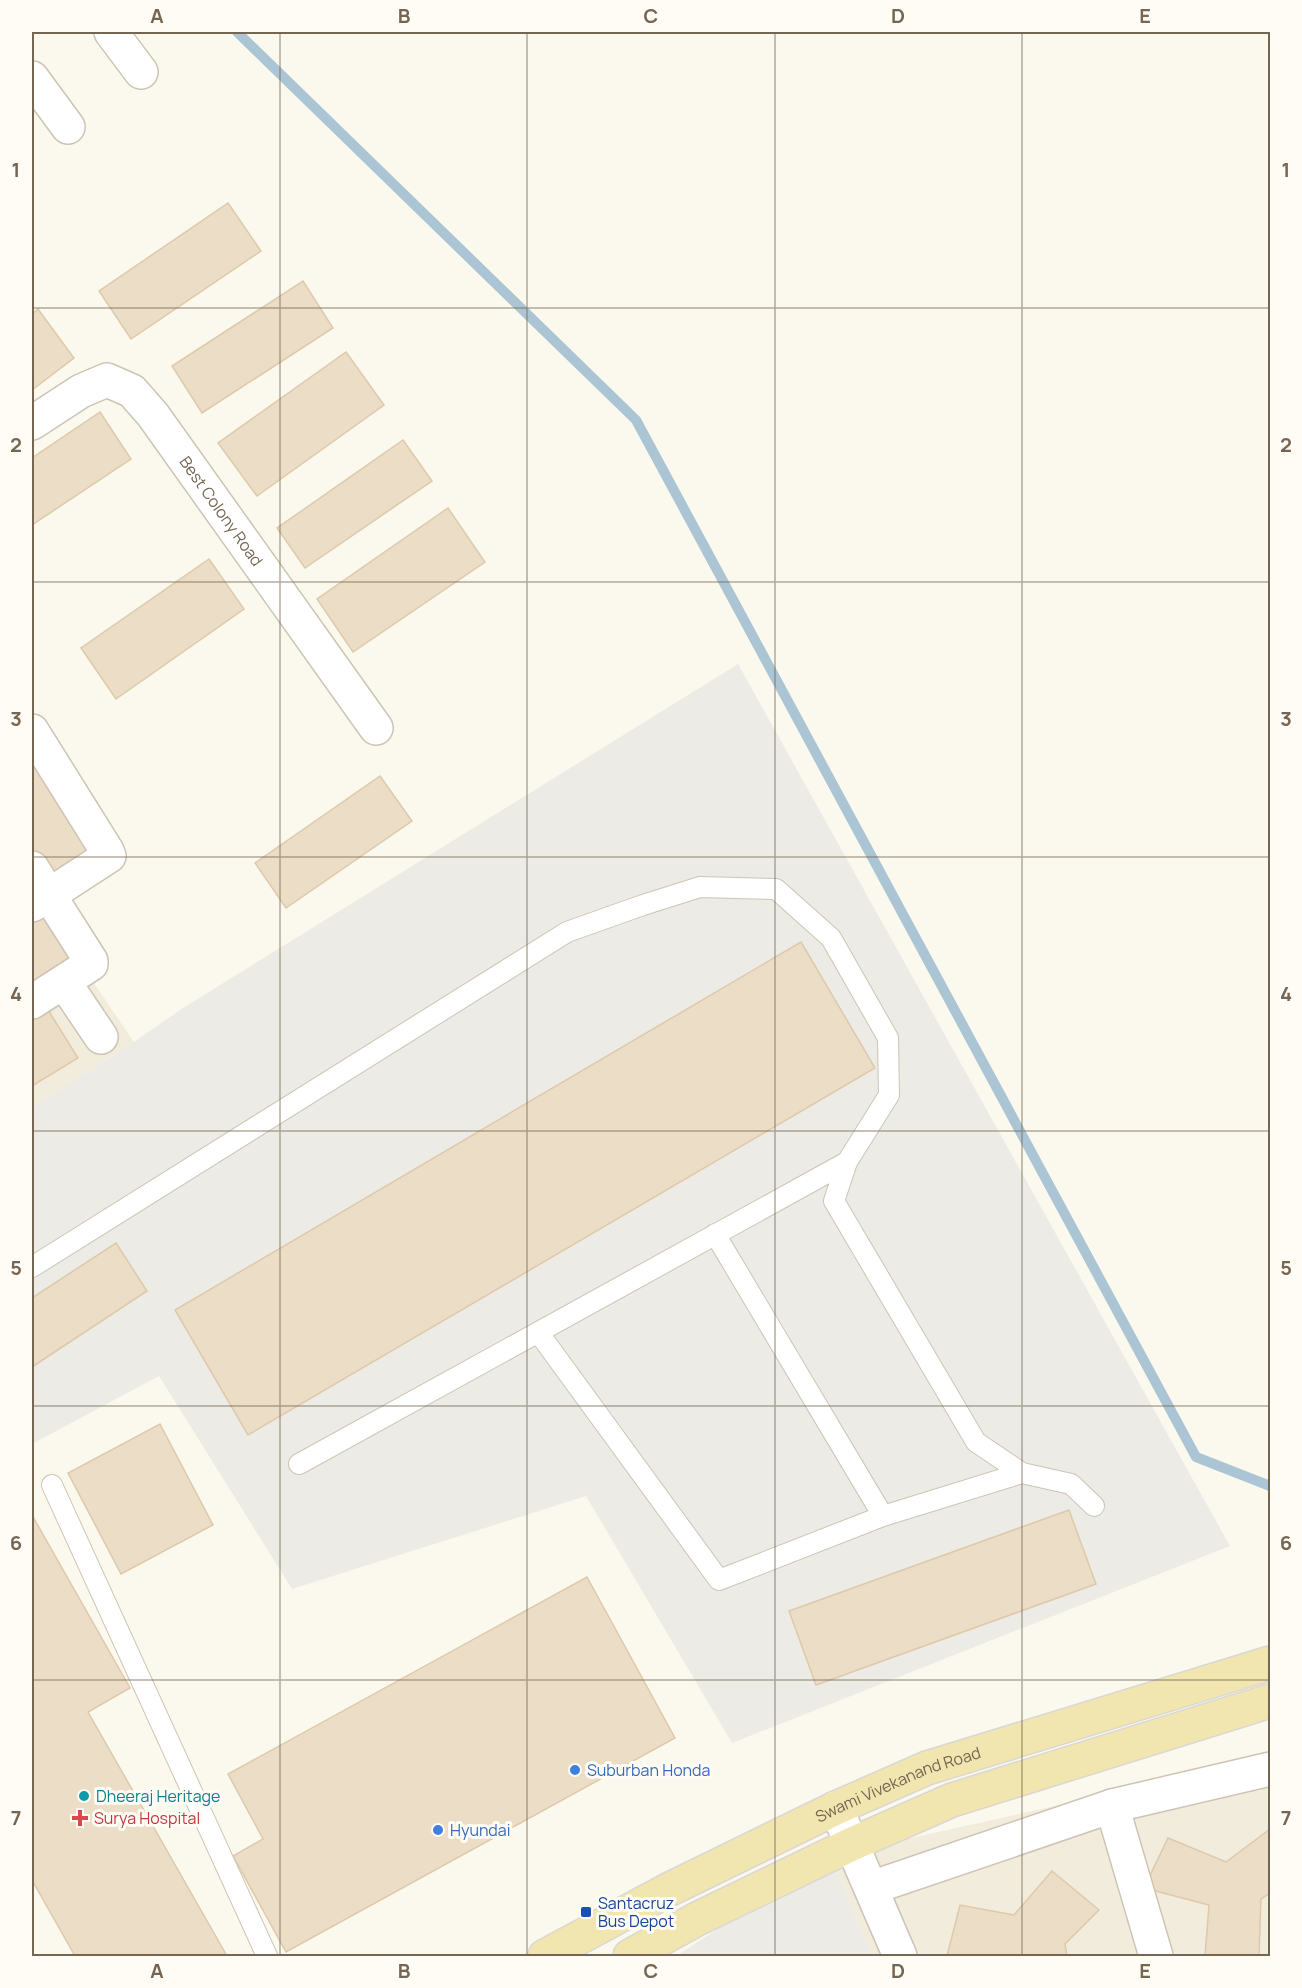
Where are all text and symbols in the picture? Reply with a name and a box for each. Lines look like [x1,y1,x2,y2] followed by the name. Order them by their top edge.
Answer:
[150,2,164,29] text: A
[398,2,411,29] text: B
[644,2,658,29] text: C
[891,2,905,29] text: D
[1139,2,1151,29] text: E
[12,156,20,183] text: 1
[1282,156,1290,183] text: 1
[10,431,22,458] text: 2
[1280,431,1292,458] text: 2
[175,452,268,571] street label: Best Colony Road
[10,705,22,732] text: 3
[1280,705,1292,732] text: 3
[10,980,22,1007] text: 4
[1280,980,1292,1007] text: 4
[10,1254,22,1281] text: 5
[1280,1254,1292,1281] text: 5
[10,1529,22,1556] text: 6
[1280,1529,1292,1556] text: 6
[812,1741,983,1827] street label: Swami Vivekanand Road
[587,1759,710,1781] place label: Suburban Honda
[568,1763,582,1777] marker: Suburban Honda
[96,1785,220,1807] place label: Dheeraj Heritage
[77,1789,91,1803] marker: Dheeraj Heritage
[11,1804,21,1831] text: 7
[1281,1804,1291,1831] text: 7
[94,1807,200,1829] place label: Surya Hospital
[71,1809,89,1827] marker: Surya Hospital
[450,1819,510,1841] place label: Hyundai
[431,1823,445,1837] marker: Hyundai
[598,1892,674,1932] place label: Santacruz Bus Depot
[579,1905,593,1919] marker: Santacruz Bus Depot
[150,1957,164,1984] text: A
[398,1957,411,1984] text: B
[644,1957,658,1984] text: C
[891,1957,905,1984] text: D
[1139,1957,1151,1984] text: E

